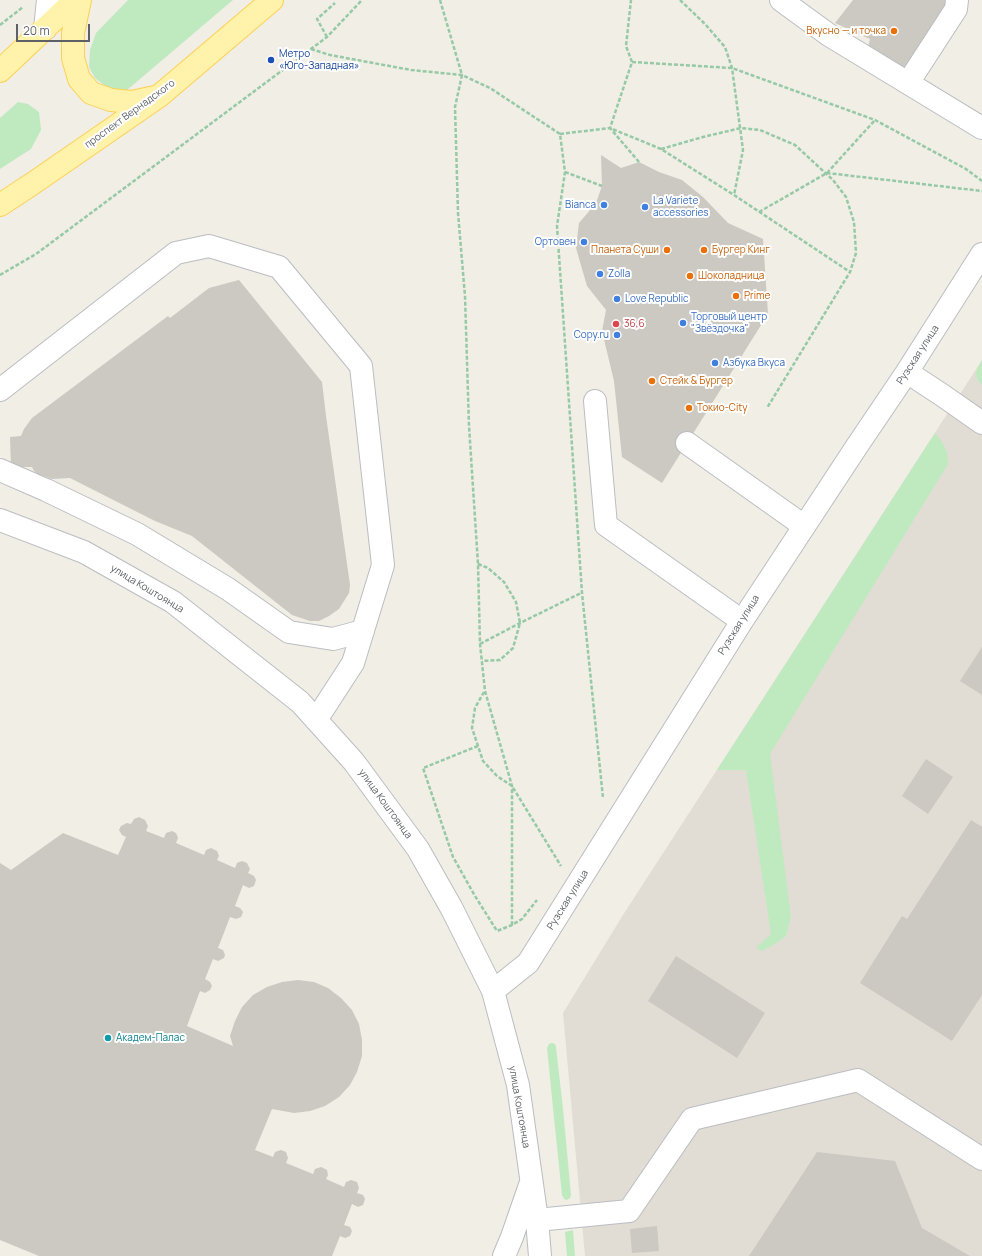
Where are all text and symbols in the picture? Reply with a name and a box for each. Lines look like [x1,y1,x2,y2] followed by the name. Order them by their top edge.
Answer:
[18,16,92,42] scale bar
[23,22,50,39] text: 20 m
[806,25,886,37] place label: Вкусно — и точка
[889,26,899,36] marker: Вкусно — и точка
[279,48,359,72] place label: Метро «Юго-Западная»
[266,55,276,65] marker: Метро «Юго-Западная»
[82,77,178,151] street label: проспект Вернадского
[653,195,709,218] place label: La Variete accessories
[565,199,596,211] place label: Bianca
[599,200,609,210] marker: Bianca
[640,202,650,212] marker: La Variete accessories
[535,236,576,248] place label: Ортовен
[579,237,589,247] marker: Ортовен
[591,244,659,256] place label: Планета Суши
[712,244,770,256] place label: Бургер Кинг
[662,245,672,255] marker: Планета Суши
[699,245,709,255] marker: Бургер Кинг
[608,268,630,280] place label: Zolla
[595,269,605,279] marker: Zolla
[698,270,764,282] place label: Шоколадница
[685,271,695,281] marker: Шоколадница
[744,290,770,302] place label: Prime
[731,291,741,301] marker: Prime
[625,293,689,305] place label: Love Republic
[612,294,622,304] marker: Love Republic
[691,311,767,334] place label: Торговый центр "Звёздочка"
[624,318,645,330] place label: 36,6
[678,318,688,328] marker: Торговый центр "Звёздочка"
[611,319,621,329] marker: 36,6
[894,323,942,387] street label: Рузская улица
[574,329,609,341] place label: Copy.ru
[612,330,622,340] marker: Copy.ru
[723,357,785,369] place label: Азбука Вкуса
[710,358,720,368] marker: Азбука Вкуса
[660,375,733,387] place label: Стейк & Бургер
[647,376,657,386] marker: Стейк & Бургер
[697,402,747,414] place label: Токио-City
[684,403,694,413] marker: Токио-City
[108,562,186,616] street label: улица Коштоянца
[716,593,762,657] street label: Рузская улица
[356,767,414,841] street label: улица Коштоянца
[545,868,591,932] street label: Рузская улица
[116,1032,185,1044] place label: Академ-Палас
[103,1033,113,1043] marker: Академ-Палас
[506,1065,532,1149] street label: улица Коштоянца

